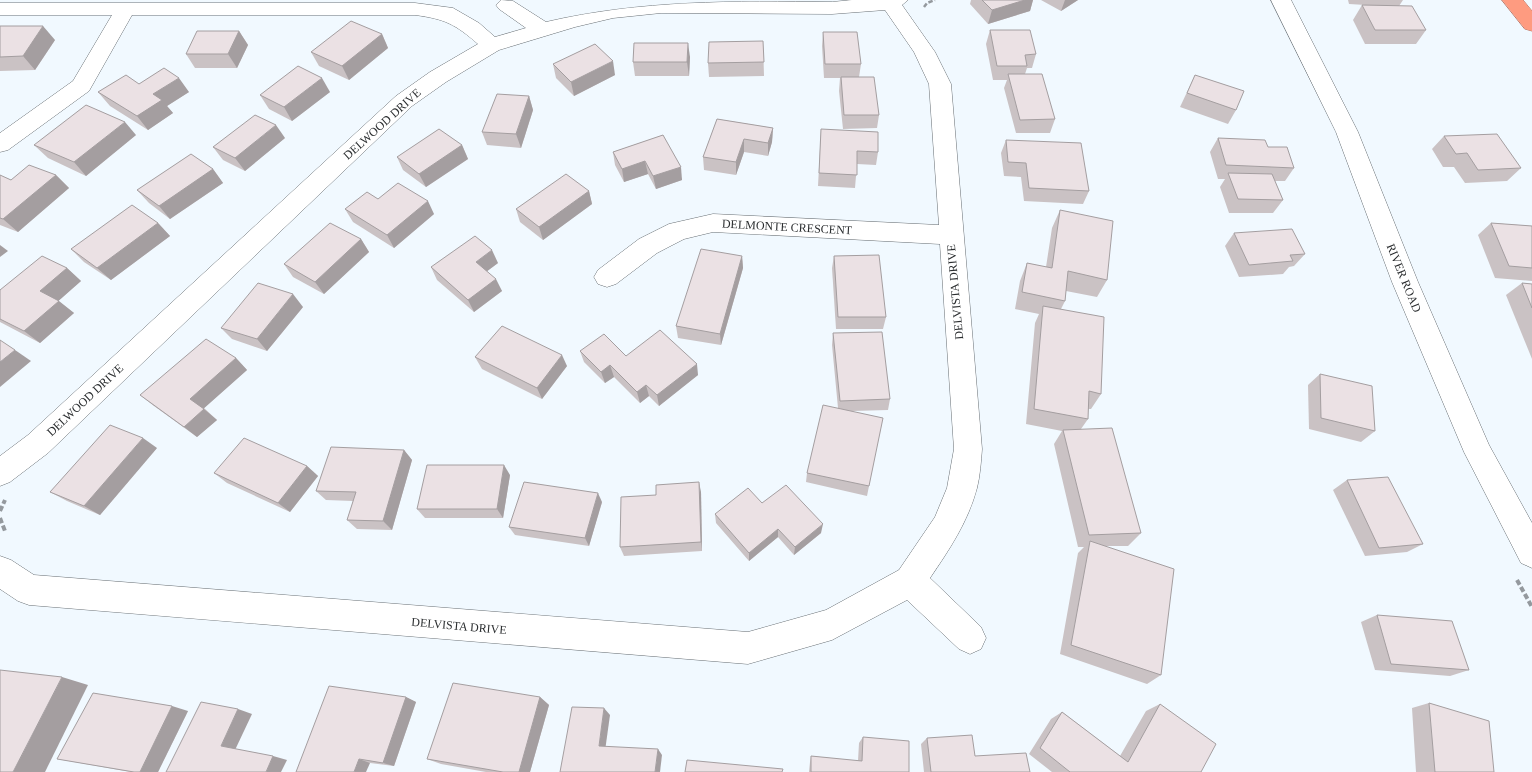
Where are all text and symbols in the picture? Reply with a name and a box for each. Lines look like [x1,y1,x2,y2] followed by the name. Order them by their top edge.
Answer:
[340,86,424,162] street label: DELWOOD DRIVE
[722,217,853,237] street label: DELMONTE CRESCENT
[1384,242,1424,315] street label: RIVER ROAD
[944,244,966,340] street label: DELVISTA DRIVE
[44,361,126,439] street label: DELWOOD DRIVE
[411,615,507,637] street label: DELVISTA DRIVE

